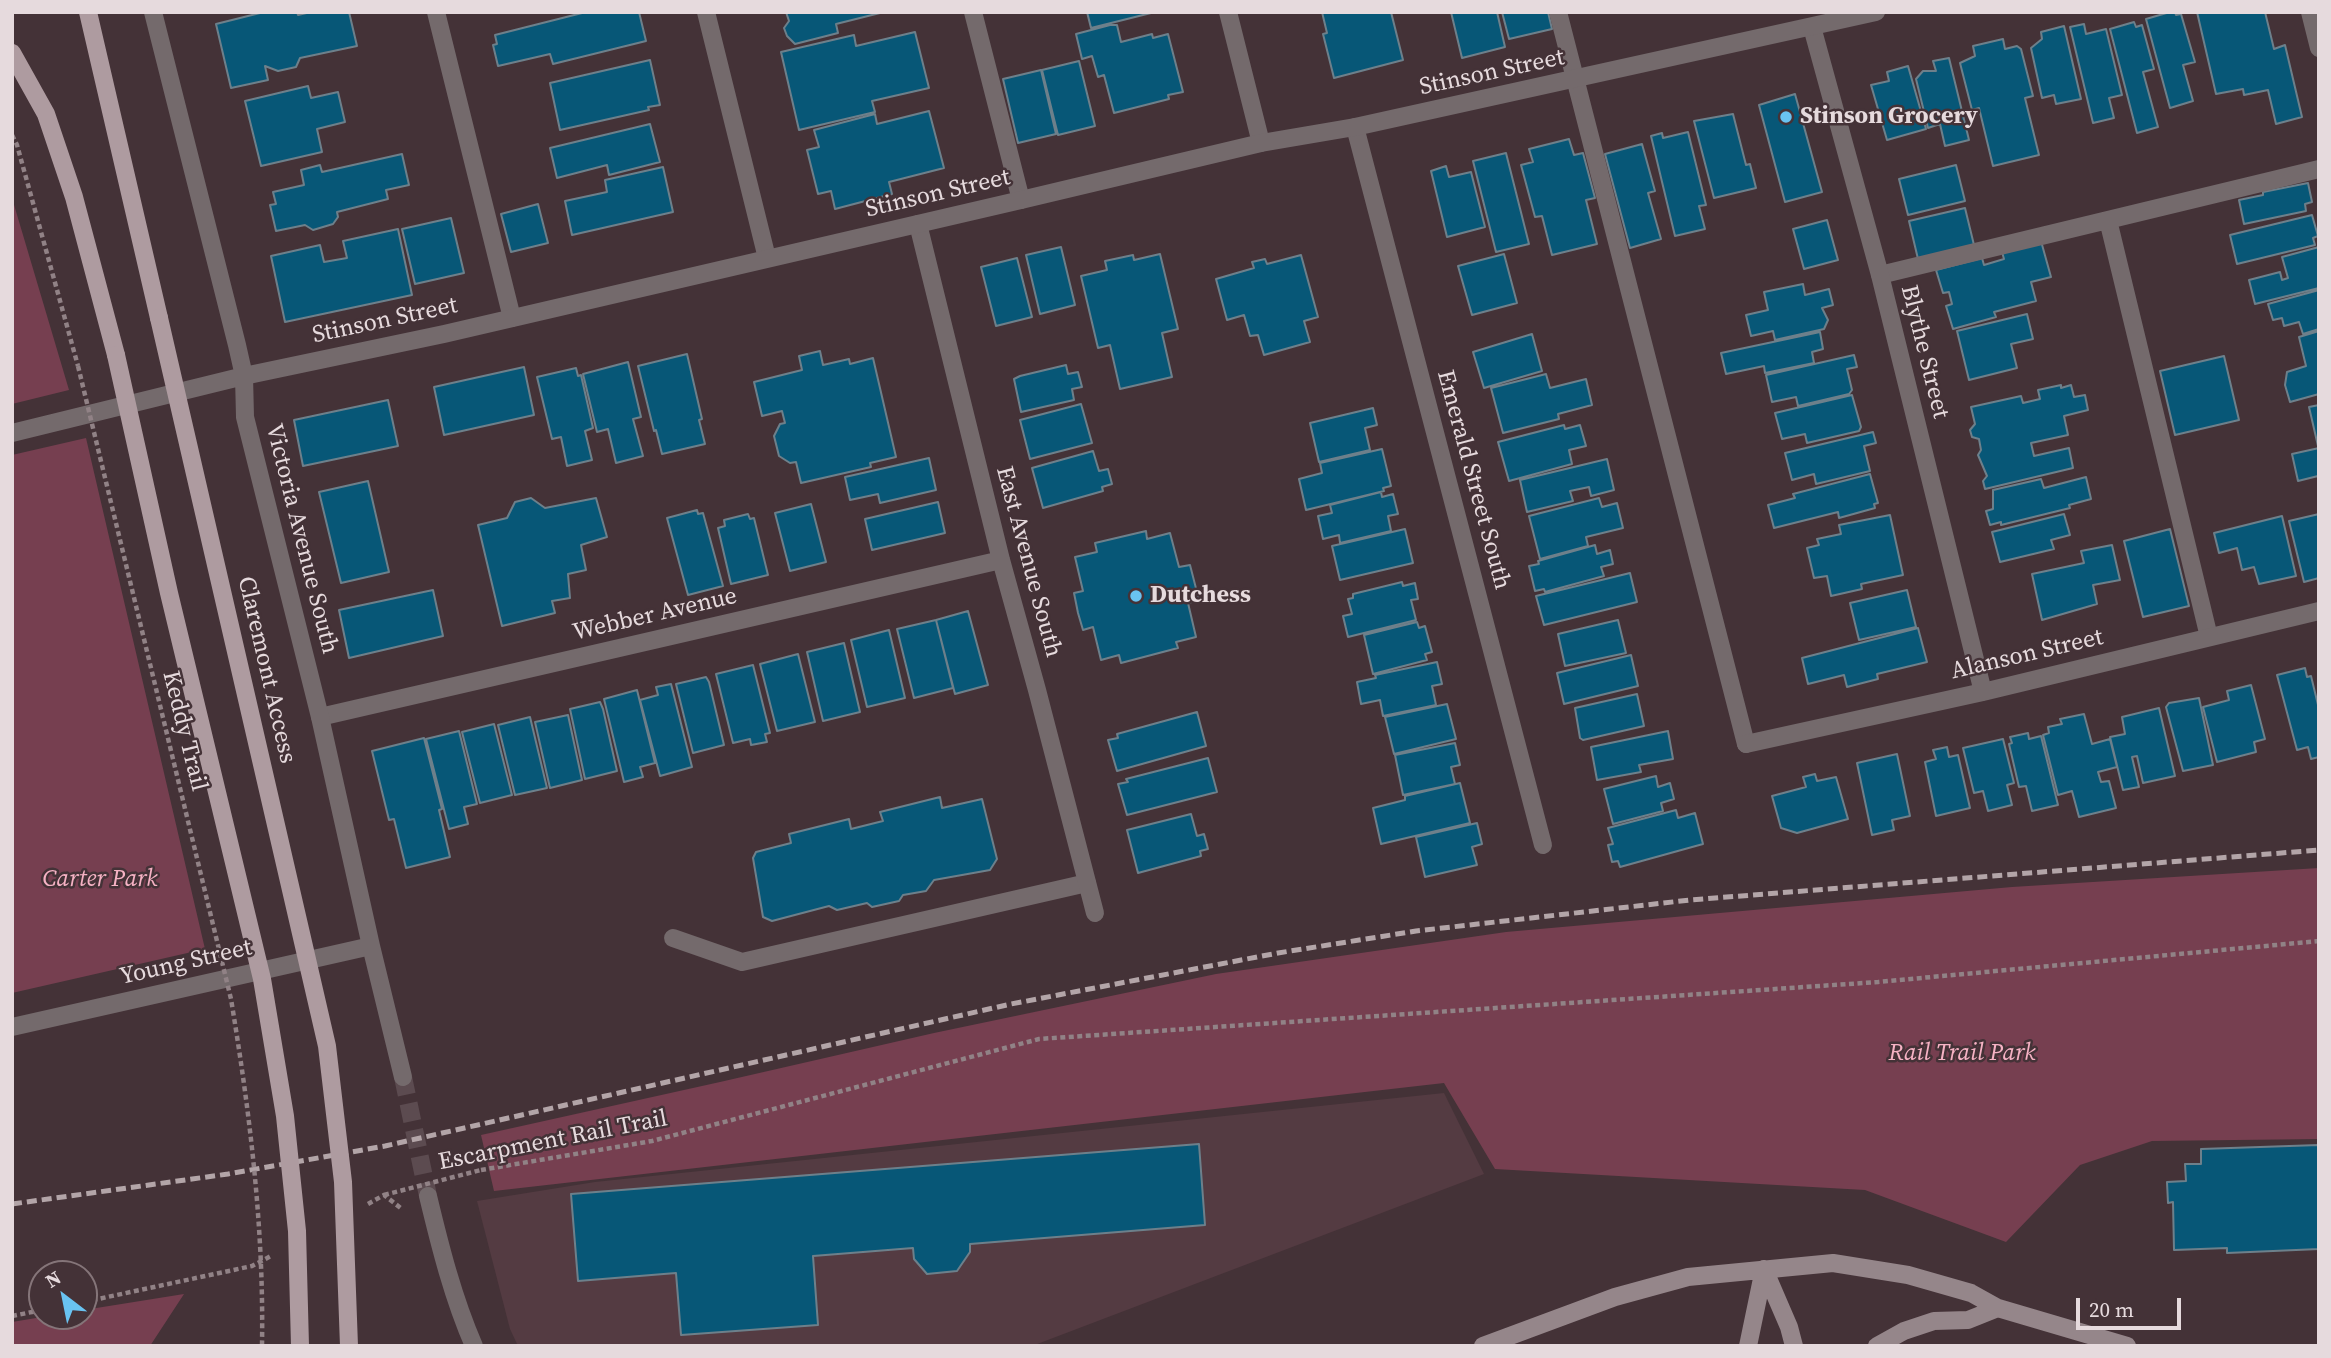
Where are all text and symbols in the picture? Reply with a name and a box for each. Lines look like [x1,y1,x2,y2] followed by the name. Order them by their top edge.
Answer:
[1417,44,1567,102] street label: Stinson Street
[1800,103,1978,131] place label: Stinson Grocery
[1778,109,1794,125] marker: Stinson Grocery
[863,163,1013,225] street label: Stinson Street
[1894,282,1954,422] street label: Blythe Street
[310,292,460,350] street label: Stinson Street
[1430,367,1516,593] street label: Emerald Street South
[258,421,344,657] street label: Victoria Avenue South
[989,463,1067,661] street label: East Avenue South
[231,574,301,766] street label: Claremont Access
[570,582,740,648] street label: Webber Avenue
[1150,582,1251,610] place label: Dutchess
[1128,588,1144,604] marker: Dutchess
[1948,624,2106,686] street label: Alanson Street
[155,668,213,794] street label: Keddy Trail
[42,866,158,894] park label: Carter Park
[117,934,255,992] street label: Young Street
[1888,1040,2036,1068] park label: Rail Trail Park
[436,1105,670,1177] street label: Escarpment Rail Trail
[28,1260,98,1330] north arrow
[40,1264,66,1294] text: N
[2079,1284,2184,1328] scale bar
[2089,1295,2134,1324] text: 20 m

